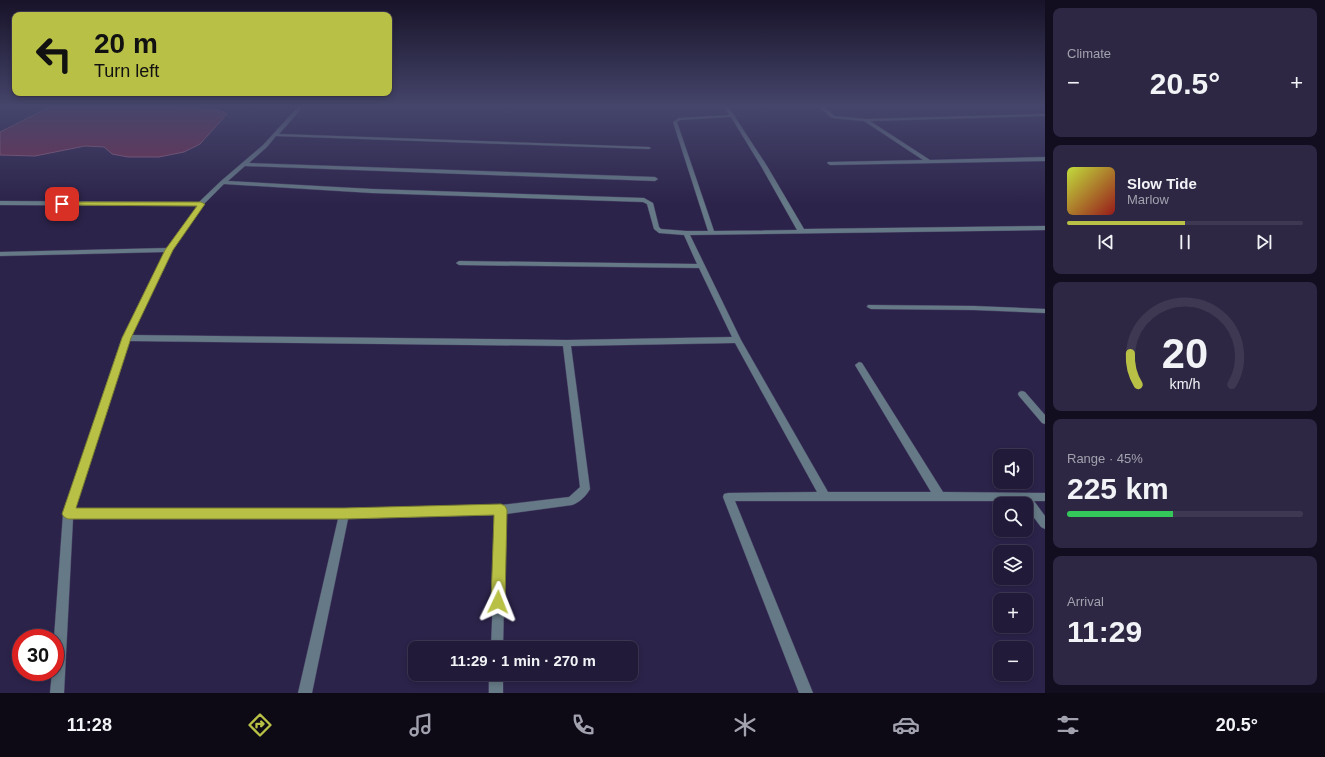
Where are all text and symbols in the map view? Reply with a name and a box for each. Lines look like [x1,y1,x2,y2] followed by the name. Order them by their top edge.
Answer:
[28,28,80,80] icon: left
[94,28,158,59] text: 20 m
[1067,46,1111,61] text: Climate
[94,61,159,81] text: Turn left
[1150,67,1220,100] text: 20.5°
[1067,70,1080,95] text: −
[1290,70,1303,95] text: +
[1127,175,1197,192] text: Slow Tide
[45,187,79,221] pin
[1127,192,1169,207] text: Marlow
[51,193,73,215] icon: arrive
[1095,231,1117,253] icon: previous
[1174,231,1196,253] icon: pause
[1253,231,1275,253] icon: next
[1162,329,1208,376] text: 20
[1170,375,1201,391] text: km/h
[993,449,1033,681] map controls
[993,449,1033,489] button: sound
[1067,451,1143,466] text: Range · 45%
[1067,472,1169,505] text: 225 km
[993,497,1033,537] button: search
[993,545,1033,585] button: layers
[477,581,519,623] position arrow
[993,593,1033,633] button: +
[1067,594,1104,609] text: Arrival
[1067,615,1142,648] text: 11:29
[12,629,64,681] speed limit sign: 30
[993,641,1033,681] button: −
[450,652,596,669] text: 11:29 · 1 min · 270 m
[246,711,274,739] icon: directions
[407,711,435,739] icon: music
[569,711,597,739] icon: phone
[731,711,759,739] icon: climate
[892,711,920,739] icon: car
[1054,711,1082,739] icon: filters
[67,715,112,735] text: 11:28
[1216,715,1258,735] text: 20.5°

